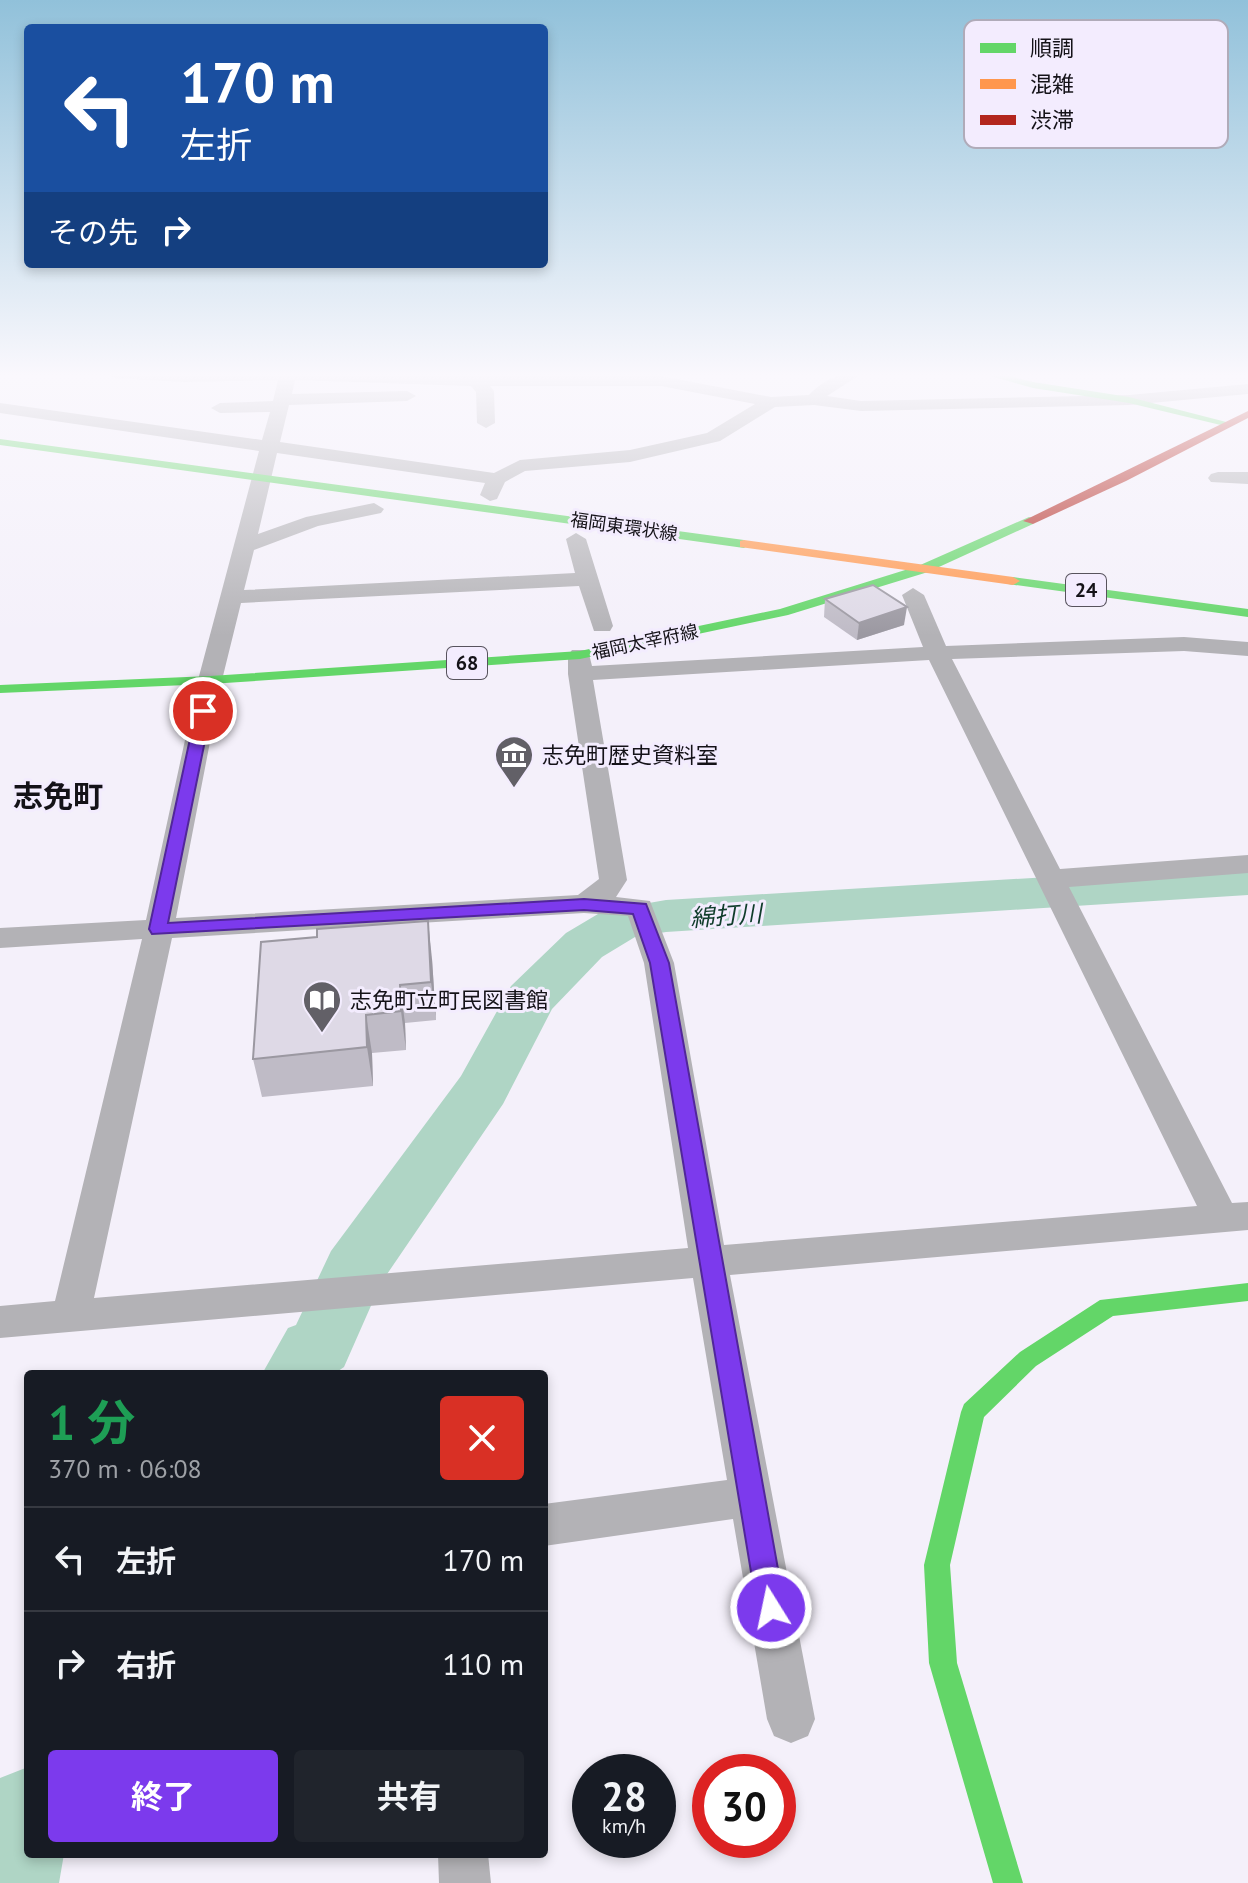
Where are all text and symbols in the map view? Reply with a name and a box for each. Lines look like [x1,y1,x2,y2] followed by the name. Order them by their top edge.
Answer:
[964,20,1228,148] legend
[1030,34,1074,62] text: 順調
[180,46,335,118] text: 170 m
[48,56,152,160] icon: left
[1030,70,1074,98] text: 混雑
[1030,106,1074,134] text: 渋滞
[180,121,252,168] text: 左折
[154,208,198,252] icon: right
[48,212,138,251] text: その先
[569,508,679,545] street label: 福岡東環状線
[1066,574,1106,606] road number: 24
[590,619,700,664] street label: 福岡太宰府線
[447,647,487,679] road number: 68
[169,677,237,745] pin
[181,689,225,733] icon: arrive
[493,734,535,789] museum icon: 志免町歴史資料室
[542,741,718,769] place label: 志免町歴史資料室
[13,776,103,815] district label: 志免町
[689,897,766,933] water label: 綿打川
[301,979,343,1034] library icon: 志免町立町民図書館
[350,986,548,1014] place label: 志免町立町民図書館
[48,1391,135,1453] text: 1 分
[440,1396,524,1480] button: close
[48,1452,202,1485] text: 370 m · 06:08
[48,1537,92,1581] icon: left
[443,1540,524,1579] text: 170 m
[116,1541,176,1580] text: 左折
[729,1566,813,1650] position arrow
[48,1641,92,1685] icon: right
[443,1644,524,1683] text: 110 m
[116,1645,176,1684] text: 右折
[48,1750,278,1842] button: 終了
[294,1750,524,1842] button: 共有
[692,1754,796,1858] speed limit sign: 30
[601,1770,647,1822] text: 28
[602,1813,646,1839] text: km/h

